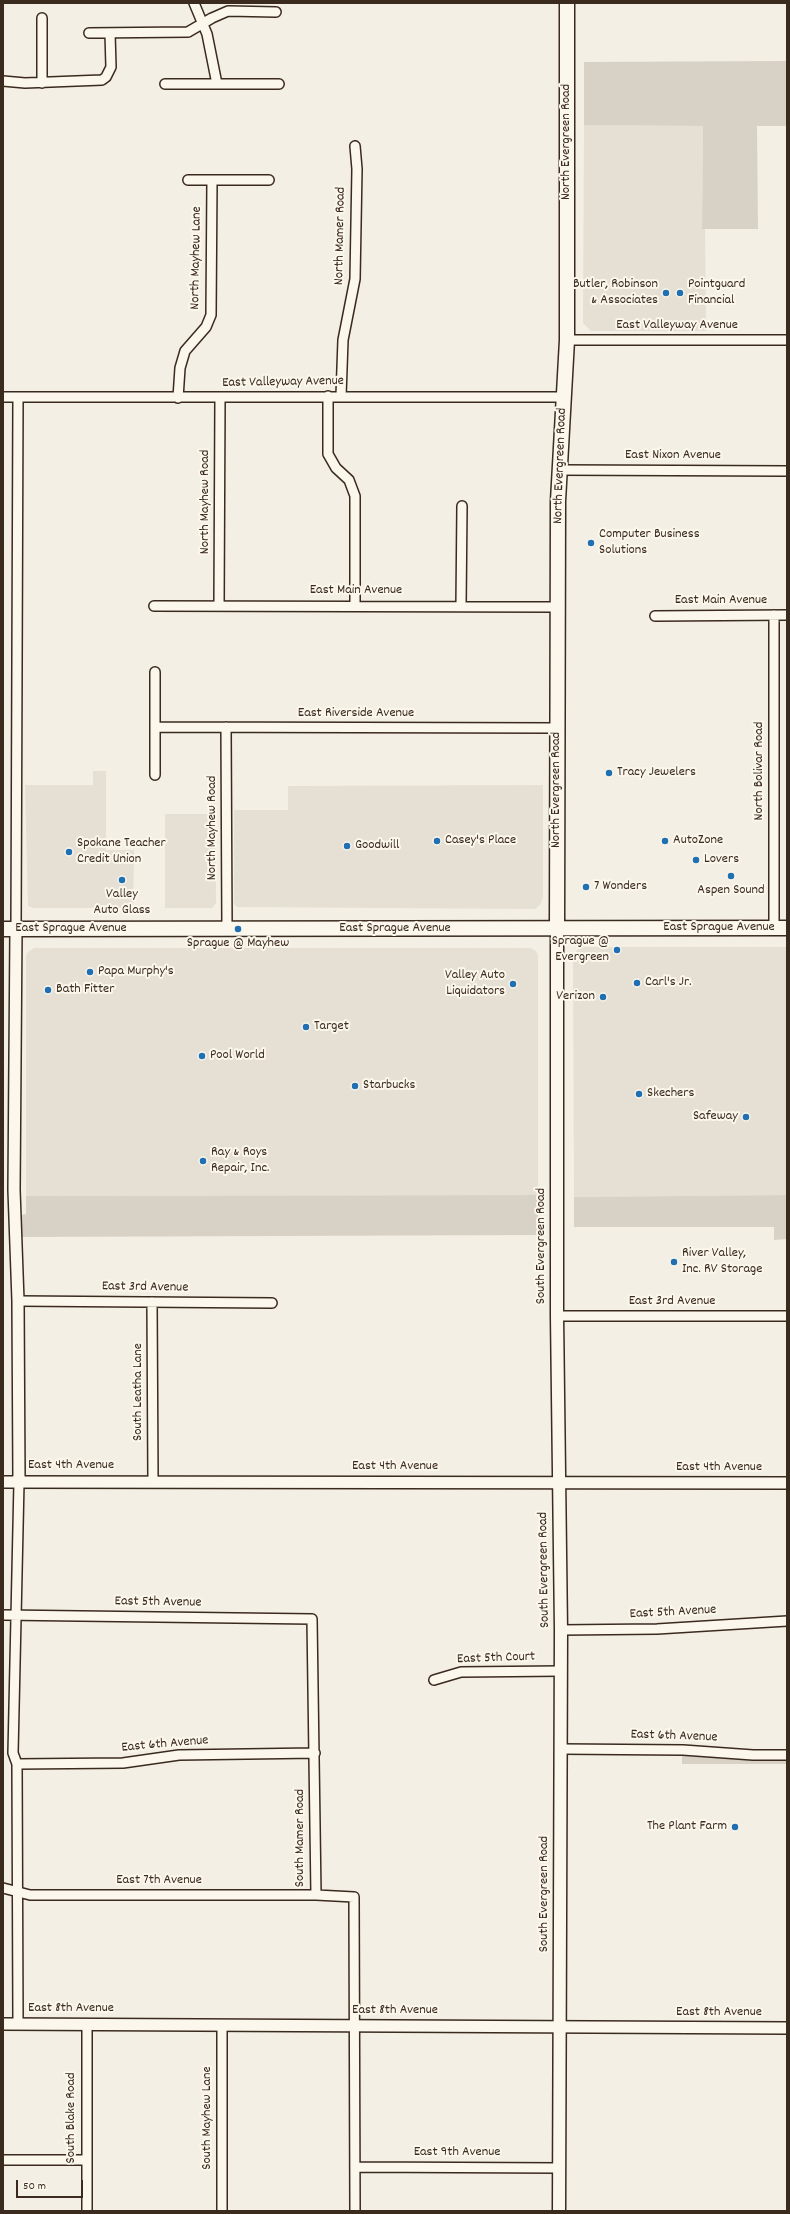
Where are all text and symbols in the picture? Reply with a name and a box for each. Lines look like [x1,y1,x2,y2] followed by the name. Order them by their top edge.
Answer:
[559,84,575,200] street label: North Evergreen Road
[332,187,350,285] street label: North Mamer Road
[188,206,206,310] street label: North Mayhew Lane
[573,277,658,310] place label: Butler, Robinson & Associates
[688,277,745,310] place label: Pointguard Financial
[661,288,671,298] marker: Butler, Robinson & Associates
[675,288,685,298] marker: Pointguard Financial
[616,318,738,334] street label: East Valleyway Avenue
[222,374,344,392] street label: East Valleyway Avenue
[551,408,571,524] street label: North Evergreen Road
[625,448,721,464] street label: East Nixon Avenue
[198,450,214,554] street label: North Mayhew Road
[599,527,700,560] place label: Computer Business Solutions
[586,538,596,548] marker: Computer Business Solutions
[310,583,402,599] street label: East Main Avenue
[675,593,767,609] street label: East Main Avenue
[298,706,414,722] street label: East Riverside Avenue
[752,722,768,820] street label: North Bolivar Road
[549,732,565,848] street label: North Evergreen Road
[617,765,696,781] place label: Tracy Jewelers
[604,768,614,778] marker: Tracy Jewelers
[205,776,221,880] street label: North Mayhew Road
[445,833,516,849] place label: Casey's Place
[673,833,723,849] place label: AutoZone
[77,836,166,868] place label: Spokane Teacher Credit Union
[432,836,442,846] marker: Casey's Place
[660,836,670,846] marker: AutoZone
[355,838,399,854] place label: Goodwill
[342,841,352,851] marker: Goodwill
[64,847,74,857] marker: Spokane Teacher Credit Union
[704,852,739,868] place label: Lovers
[691,855,701,865] marker: Lovers
[726,871,736,881] marker: Aspen Sound
[117,875,127,885] marker: Valley Auto Glass
[594,879,647,895] place label: 7 Wonders
[581,882,591,892] marker: 7 Wonders
[697,883,765,899] place label: Aspen Sound
[93,887,151,920] place label: Valley Auto Glass
[663,920,775,936] street label: East Sprague Avenue
[15,921,127,937] street label: East Sprague Avenue
[339,921,451,937] street label: East Sprague Avenue
[233,924,243,934] marker: Sprague @ Mayhew
[552,934,609,966] place label: Sprague @ Evergreen
[187,936,289,952] place label: Sprague @ Mayhew
[612,945,622,955] marker: Sprague @ Evergreen
[98,964,174,980] place label: Papa Murphy's
[85,967,95,977] marker: Papa Murphy's
[445,968,505,1000] place label: Valley Auto Liquidators
[645,975,691,991] place label: Carl's Jr.
[632,978,642,988] marker: Carl's Jr.
[508,979,518,989] marker: Valley Auto Liquidators
[56,982,114,998] place label: Bath Fitter
[43,985,53,995] marker: Bath Fitter
[556,989,595,1005] place label: Verizon
[598,992,608,1002] marker: Verizon
[314,1019,349,1035] place label: Target
[301,1022,311,1032] marker: Target
[210,1048,265,1064] place label: Pool World
[197,1051,207,1061] marker: Pool World
[363,1078,415,1094] place label: Starbucks
[350,1081,360,1091] marker: Starbucks
[647,1086,694,1102] place label: Skechers
[634,1089,644,1099] marker: Skechers
[693,1109,738,1125] place label: Safeway
[741,1112,751,1122] marker: Safeway
[211,1145,269,1178] place label: Ray & Roys Repair, Inc.
[198,1156,208,1166] marker: Ray & Roys Repair, Inc.
[534,1188,550,1304] street label: South Evergreen Road
[682,1246,762,1278] place label: River Valley, Inc. RV Storage
[669,1257,679,1267] marker: River Valley, Inc. RV Storage
[102,1279,188,1297] street label: East 3rd Avenue
[629,1294,715,1310] street label: East 3rd Avenue
[131,1343,147,1441] street label: South Leatha Lane
[28,1458,114,1474] street label: East 4th Avenue
[352,1459,438,1475] street label: East 4th Avenue
[676,1460,762,1476] street label: East 4th Avenue
[536,1512,554,1628] street label: South Evergreen Road
[114,1594,202,1612] street label: East 5th Avenue
[629,1602,717,1624] street label: East 5th Avenue
[457,1649,535,1669] street label: East 5th Court
[630,1727,718,1747] street label: East 6th Avenue
[121,1733,209,1757] street label: East 6th Avenue
[293,1789,309,1887] street label: South Mamer Road
[647,1819,727,1835] place label: The Plant Farm
[730,1822,740,1832] marker: The Plant Farm
[537,1836,553,1952] street label: South Evergreen Road
[116,1873,202,1889] street label: East 7th Avenue
[28,2001,114,2017] street label: East 8th Avenue
[352,2003,438,2019] street label: East 8th Avenue
[676,2005,762,2021] street label: East 8th Avenue
[200,2066,216,2170] street label: South Mayhew Lane
[64,2072,80,2164] street label: South Blake Road
[414,2145,500,2161] street label: East 9th Avenue
[18,2172,85,2198] scale bar
[23,2178,46,2195] text: 50 m

